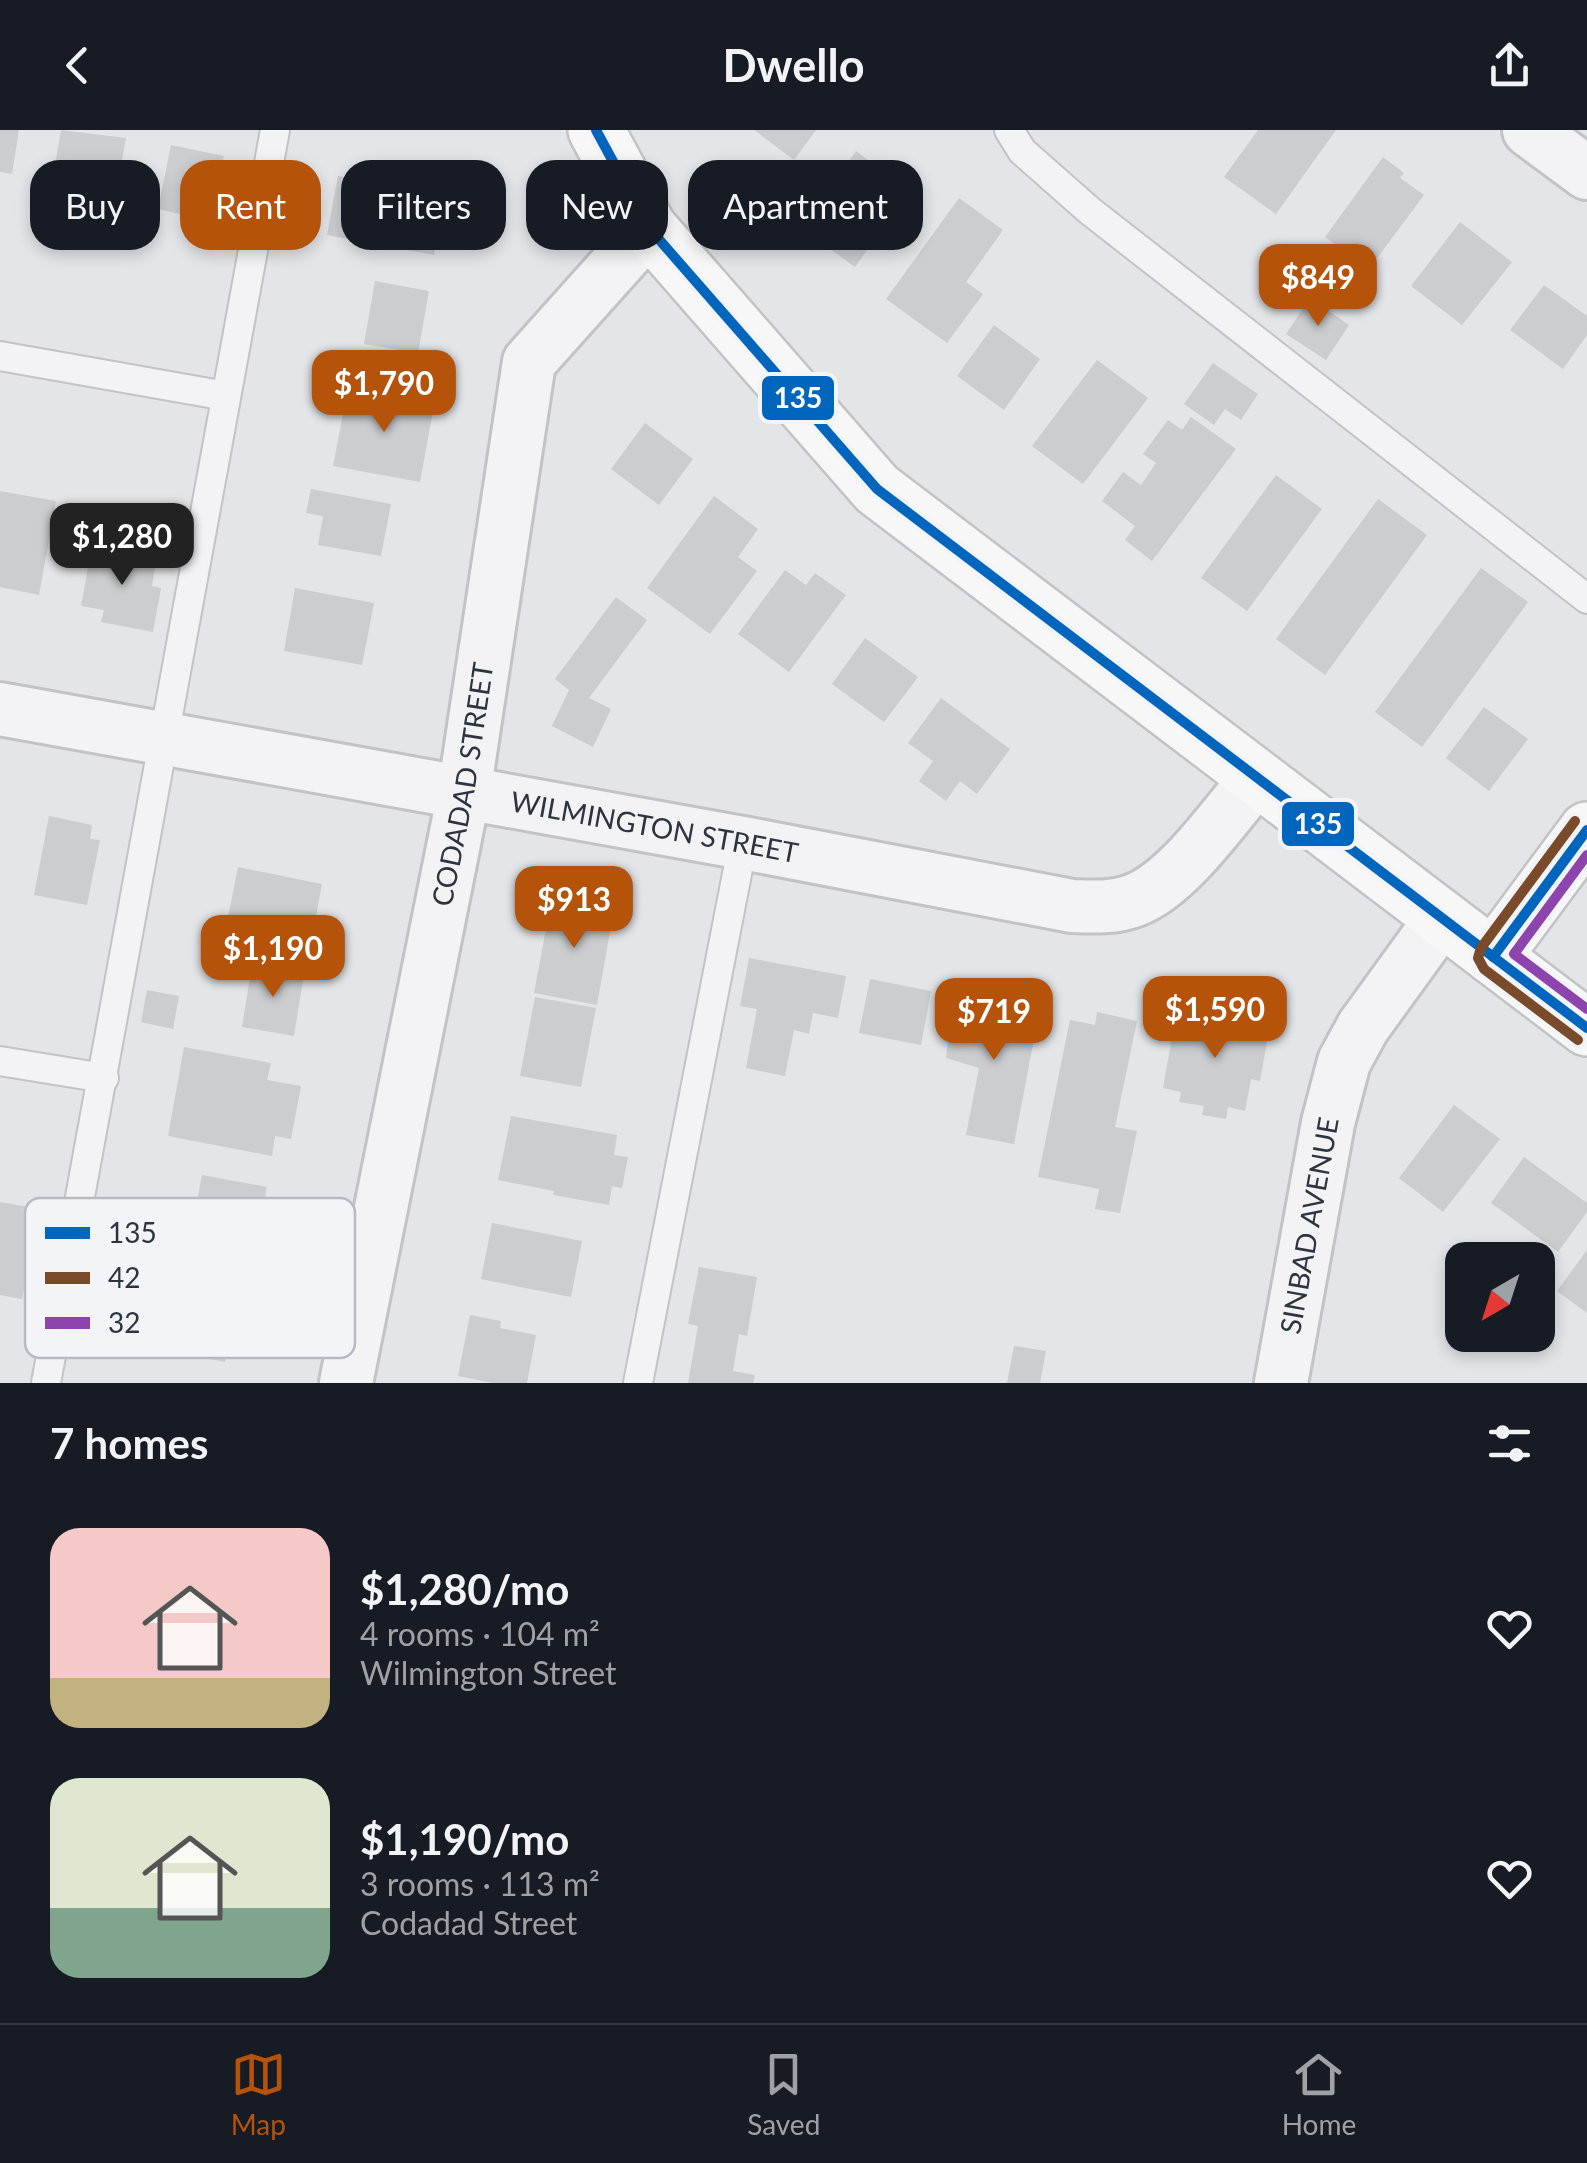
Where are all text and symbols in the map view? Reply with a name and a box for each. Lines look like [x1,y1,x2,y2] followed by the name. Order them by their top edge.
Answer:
[50,38,105,93] icon: back
[722,38,865,92] text: Dwello
[1482,38,1537,93] icon: share
[30,160,160,250] chip: Buy
[180,160,321,250] chip: Rent
[341,160,506,250] chip: Filters
[526,160,668,250] chip: New
[688,160,923,250] chip: Apartment
[1259,244,1377,329] pin: $849
[1281,257,1355,296] text: $849
[303,350,465,435] pin: $1,790
[334,363,434,402] text: $1,790
[760,374,836,422] line badge: 135
[774,380,822,414] text: 135
[41,503,203,588] pin: $1,280
[72,516,172,555] text: $1,280
[424,660,500,909] street label: CODADAD STREET
[508,783,802,869] street label: WILMINGTON STREET
[1280,800,1356,848] line badge: 135
[1294,806,1342,840] text: 135
[515,866,633,951] pin: $913
[537,879,611,918] text: $913
[192,915,354,1000] pin: $1,190
[223,928,323,967] text: $1,190
[1134,976,1296,1061] pin: $1,590
[935,978,1053,1063] pin: $719
[1165,989,1265,1028] text: $1,590
[957,991,1031,1030] text: $719
[1272,1114,1345,1336] street label: SINBAD AVENUE
[25,1198,355,1358] legend
[108,1215,157,1249] text: 135
[1445,1242,1555,1352] north arrow
[1445,1242,1555,1352] map controls
[108,1260,140,1294] text: 42
[108,1305,140,1339] text: 32
[1482,1416,1537,1471] icon: filters
[50,1418,208,1468] text: 7 homes
[360,1564,569,1614] text: $1,280/mo
[130,1568,250,1688] icon: home
[1482,1601,1537,1656] icon: heart
[360,1614,600,1653] text: 4 rooms · 104 m²
[360,1653,617,1692] text: Wilmington Street
[360,1814,569,1864] text: $1,190/mo
[130,1818,250,1938] icon: home
[1482,1851,1537,1906] icon: heart
[360,1864,600,1903] text: 3 rooms · 113 m²
[360,1903,577,1942] text: Codadad Street
[231,2047,286,2141] tab: Map
[747,2047,820,2141] tab: Saved
[1282,2047,1356,2141] tab: Home

